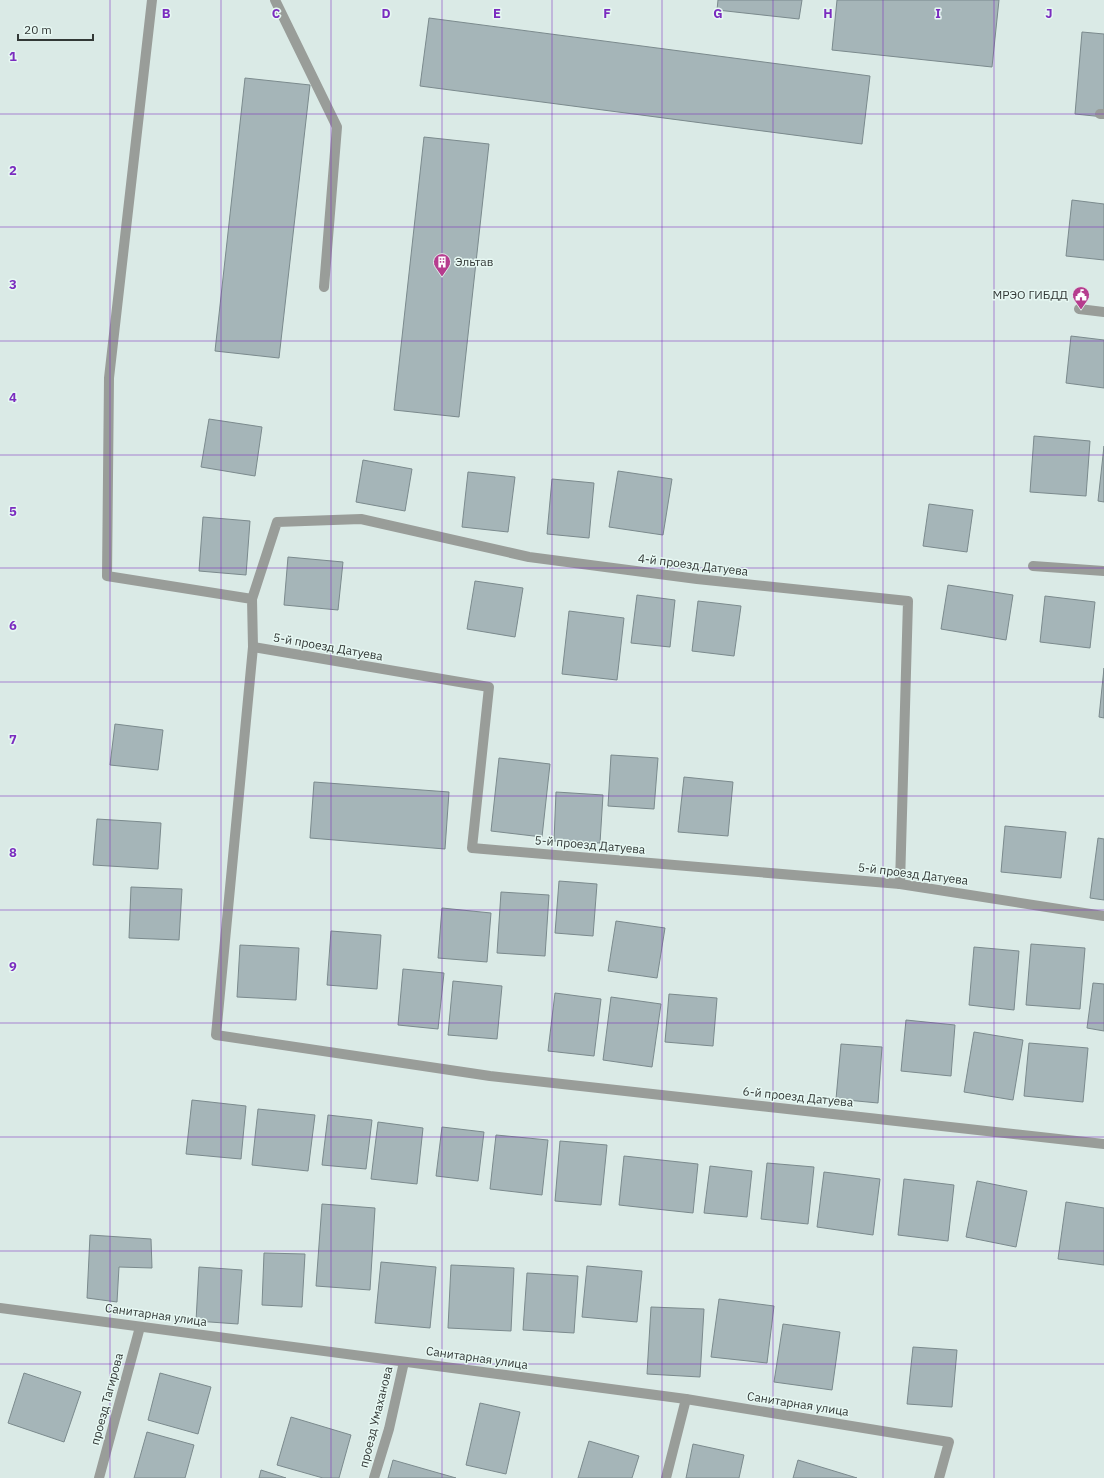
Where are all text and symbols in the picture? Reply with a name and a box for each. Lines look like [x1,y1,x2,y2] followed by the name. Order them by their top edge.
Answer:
[162,5,171,22] text: B
[272,5,281,22] text: C
[381,5,391,22] text: D
[493,5,501,22] text: E
[603,5,611,22] text: F
[713,5,723,22] text: G
[823,5,833,22] text: H
[935,5,941,22] text: I
[1045,5,1053,22] text: J
[18,16,93,42] scale bar
[24,22,52,37] text: 20 m
[9,48,17,65] text: 1
[9,162,17,179] text: 2
[432,252,452,277] building icon: Эльтав
[455,254,493,269] place label: Эльтав
[9,276,17,293] text: 3
[1071,285,1091,310] public building icon: МРЭО ГИБДД
[992,287,1068,302] place label: МРЭО ГИБДД
[9,389,17,406] text: 4
[9,503,17,520] text: 5
[637,550,750,579] street label: 4-й проезд Датуева
[9,617,17,634] text: 6
[272,629,385,664] street label: 5-й проезд Датуева
[9,731,17,748] text: 7
[534,832,647,857] street label: 5-й проезд Датуева
[9,844,17,861] text: 8
[857,859,970,888] street label: 5-й проезд Датуева
[9,958,17,975] text: 9
[742,1083,855,1110] street label: 6-й проезд Датуева
[104,1300,209,1329] street label: Санитарная улица
[425,1343,530,1372] street label: Санитарная улица
[87,1351,126,1446] street label: проезд Тагирова
[356,1364,396,1469] street label: проезд Умаханова
[746,1388,851,1419] street label: Санитарная улица

